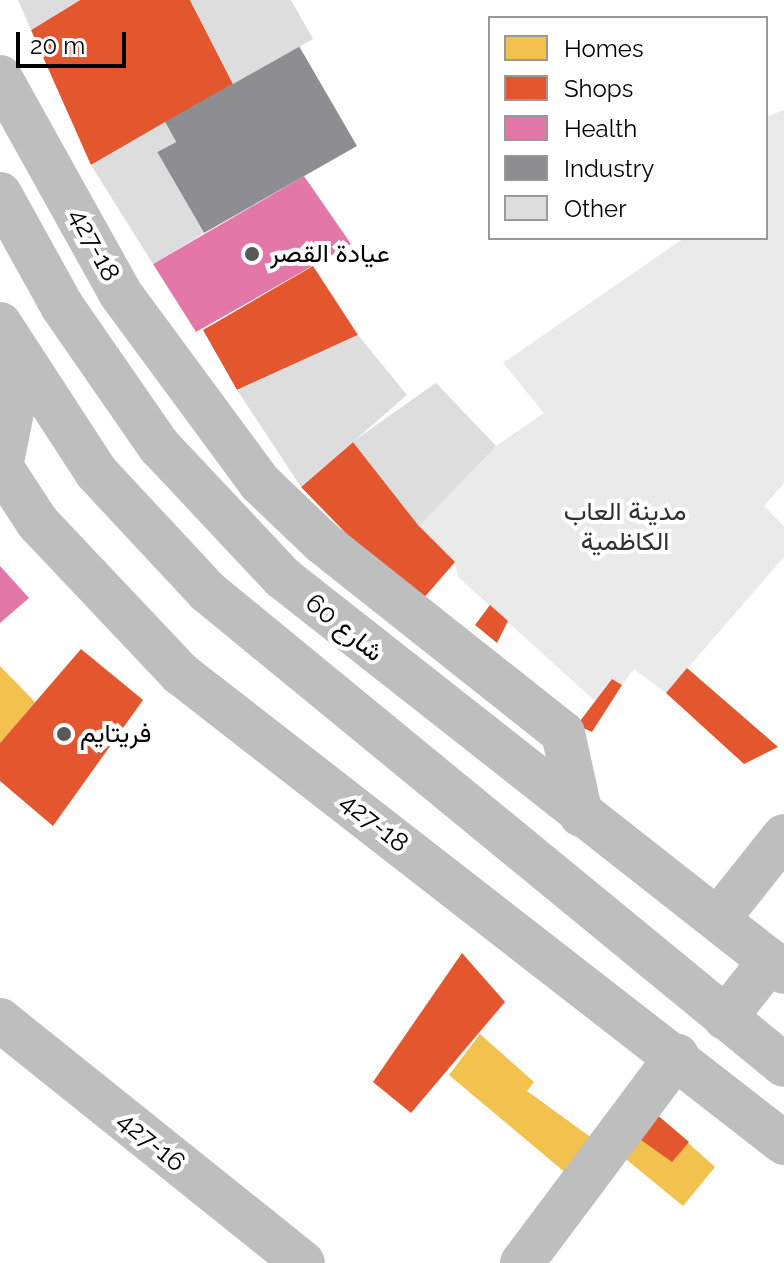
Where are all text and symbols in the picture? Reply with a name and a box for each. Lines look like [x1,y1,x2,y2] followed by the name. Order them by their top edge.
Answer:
[20,16,130,66] scale bar
[488,16,768,240] legend
[30,31,85,60] text: 20 m
[564,34,644,63] text: Homes
[564,74,633,103] text: Shops
[564,114,637,143] text: Health
[564,154,654,183] text: Industry
[564,194,627,223] text: Other
[62,203,126,287] street label: 427-18
[270,238,390,270] place label: عيادة القصر
[241,243,263,265] marker: عيادة القصر
[564,496,686,558] park label: مدينة العاب الكاظمية
[299,587,389,669] street label: شارع 60
[80,718,151,750] place label: فريتايم
[55,725,73,743] marker: فريتايم
[334,787,414,859] street label: 427-18
[111,1105,191,1179] street label: 427-16

